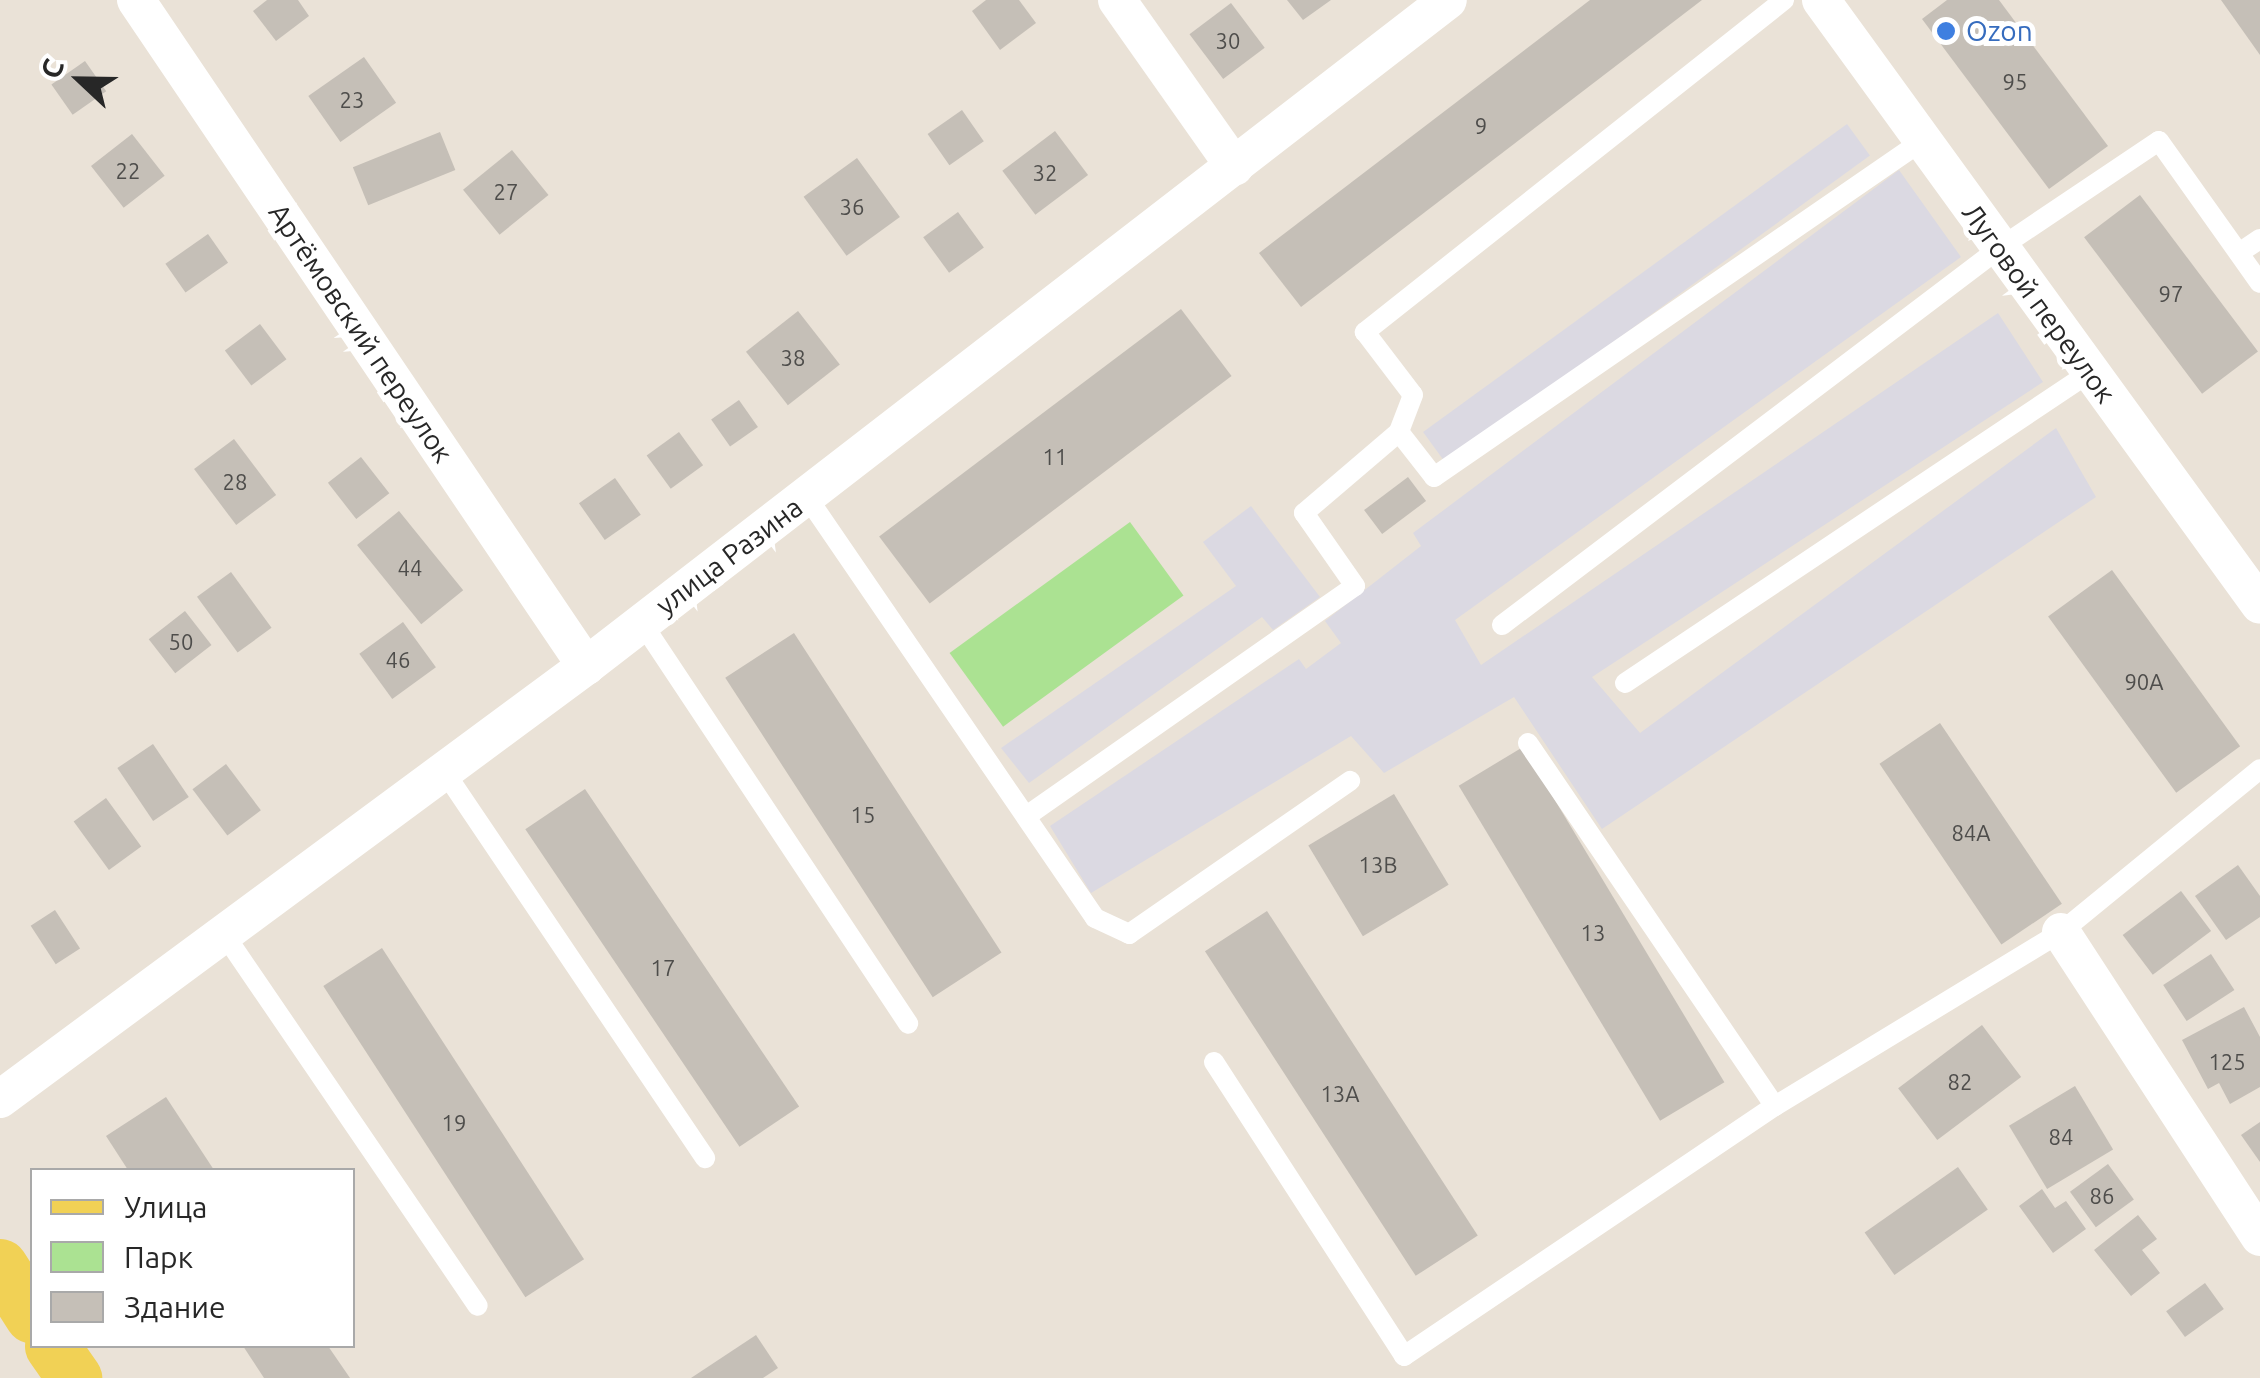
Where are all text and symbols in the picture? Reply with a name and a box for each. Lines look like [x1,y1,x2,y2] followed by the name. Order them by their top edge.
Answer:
[1966,14,2033,48] place label: Ozon
[1935,20,1957,42] marker: Ozon
[1216,28,1240,54] house number: 30
[30,30,130,130] north arrow
[34,54,69,83] text: С
[2003,69,2027,95] house number: 95
[340,87,364,113] house number: 23
[1475,113,1487,139] house number: 9
[116,158,140,184] house number: 22
[1033,160,1057,186] house number: 32
[494,179,518,205] house number: 27
[840,194,864,220] house number: 36
[1955,196,2123,410] street label: Луговой переулок
[262,197,460,469] street label: Артёмовский переулок
[2159,281,2183,307] house number: 97
[781,345,805,371] house number: 38
[1043,444,1067,470] house number: 11
[223,469,247,495] house number: 28
[649,490,809,622] street label: улица Разина
[398,555,422,581] house number: 44
[169,629,193,655] house number: 50
[386,647,410,673] house number: 46
[2124,669,2164,695] house number: 90А
[851,802,875,828] house number: 15
[1951,820,1991,846] house number: 84А
[1359,852,1397,878] house number: 13В
[1581,920,1605,946] house number: 13
[651,955,675,981] house number: 17
[2208,1049,2246,1075] house number: 125
[1948,1069,1972,1095] house number: 82
[1320,1081,1360,1107] house number: 13А
[442,1110,466,1136] house number: 19
[2049,1124,2073,1150] house number: 84
[30,1168,355,1348] legend
[2090,1183,2114,1209] house number: 86
[124,1190,208,1224] text: Улица
[124,1240,193,1274] text: Парк
[124,1290,226,1324] text: Здание

